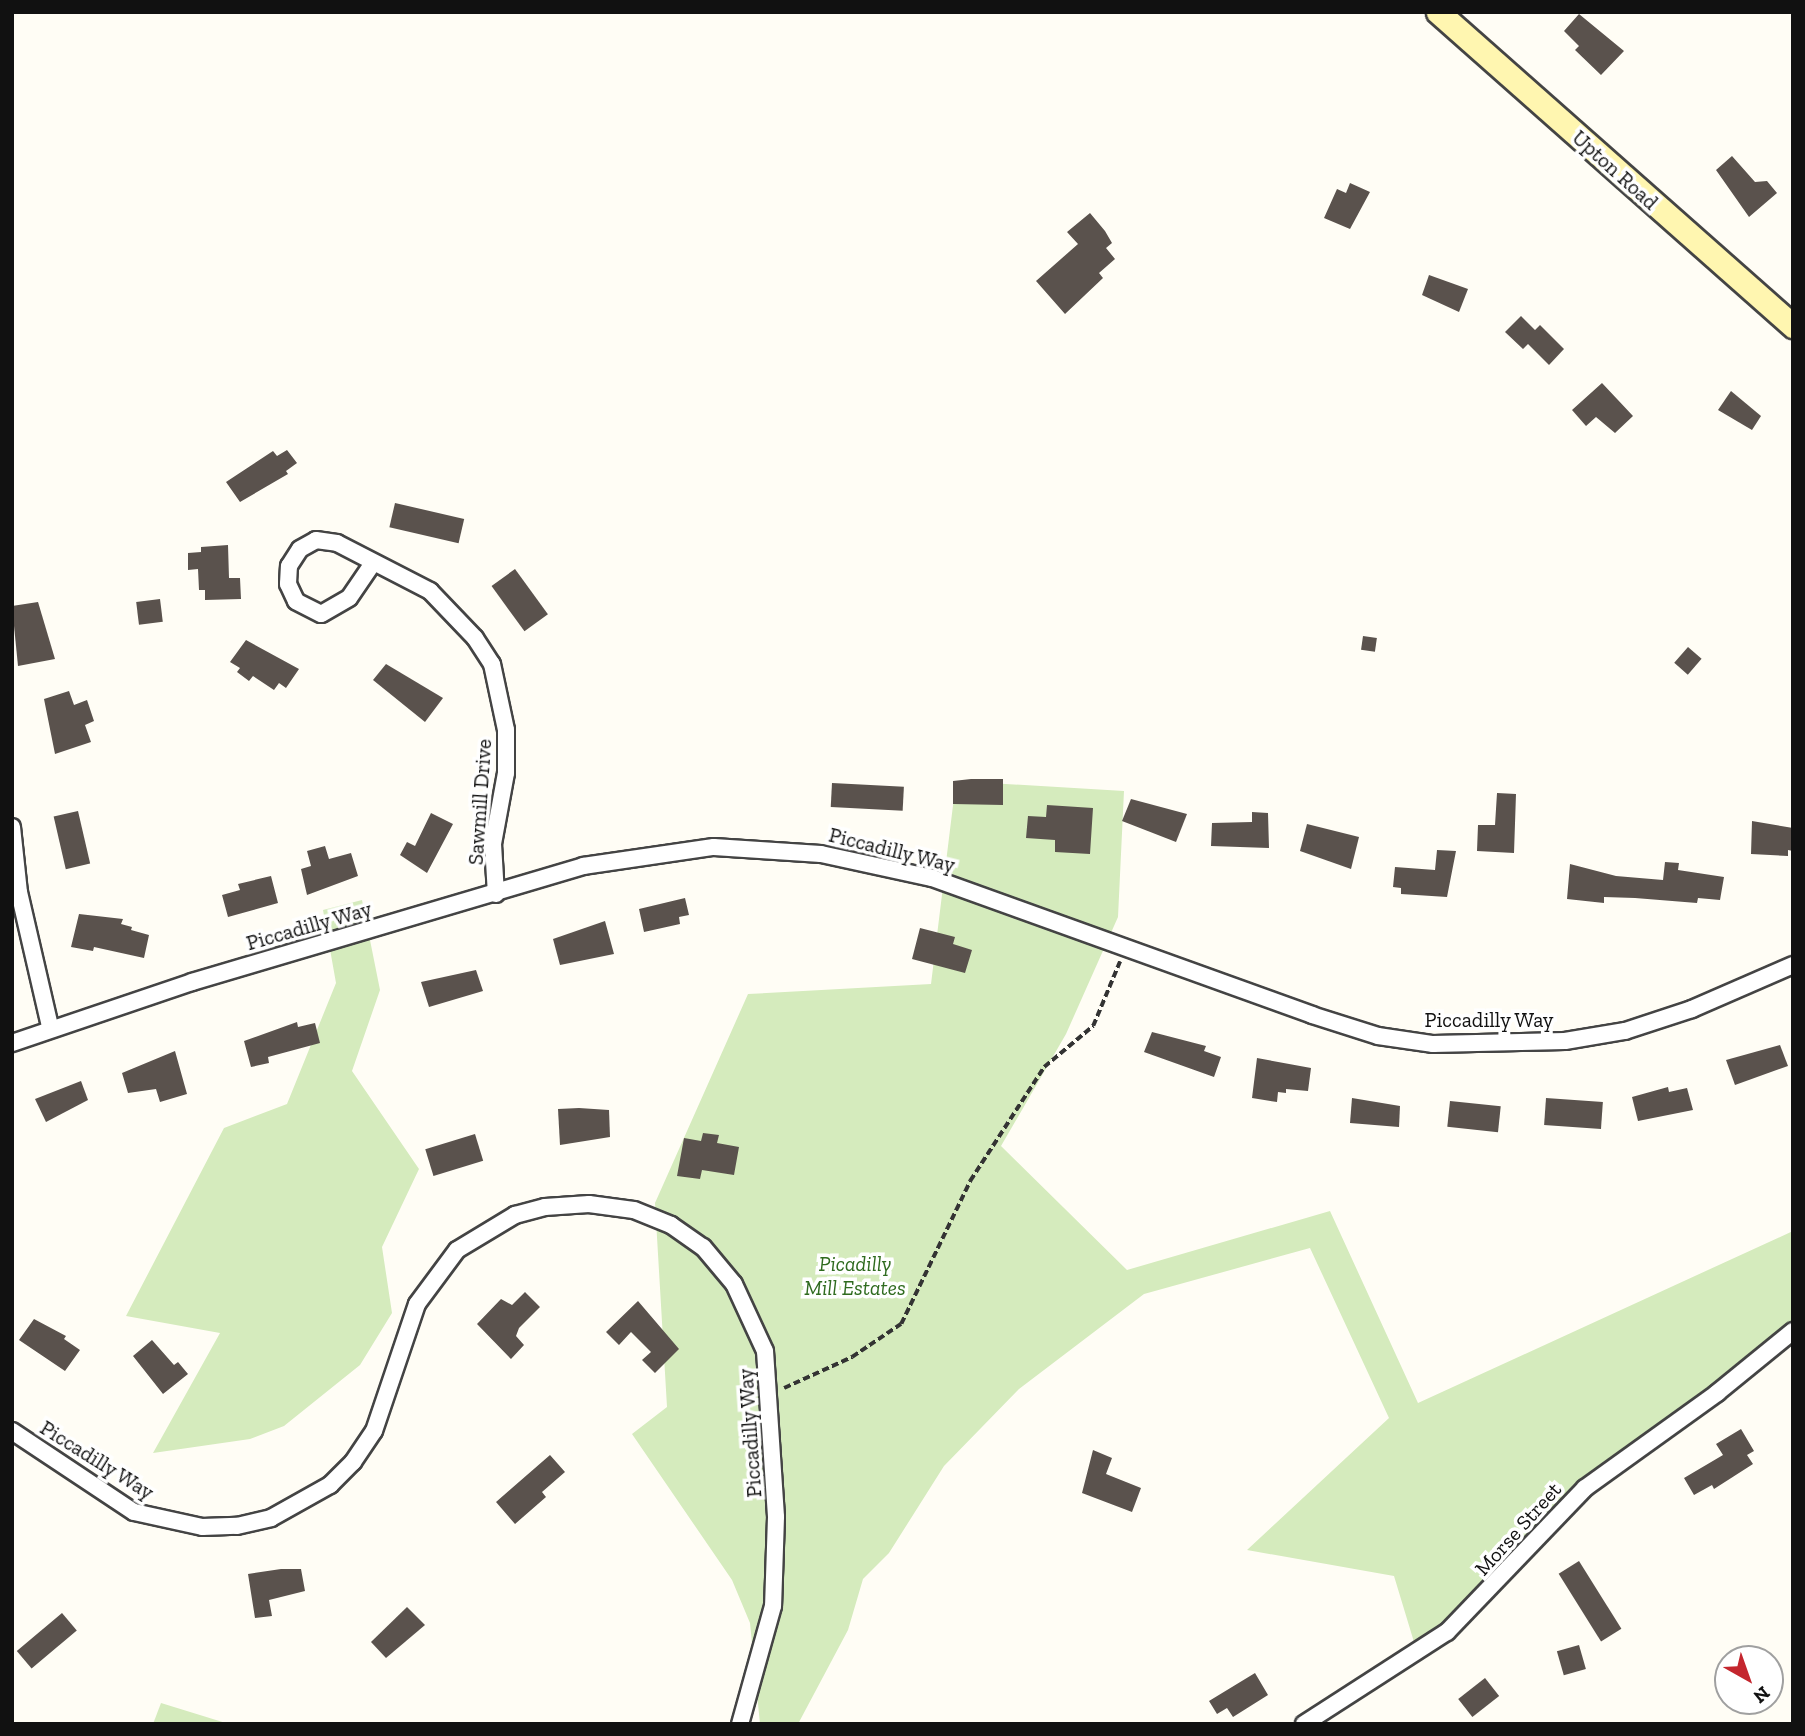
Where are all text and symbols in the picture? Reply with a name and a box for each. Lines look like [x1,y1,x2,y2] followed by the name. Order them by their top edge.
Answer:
[1567,125,1663,215] street label: Upton Road
[463,738,497,866] street label: Sawmill Drive
[826,822,958,878] street label: Piccadilly Way
[243,896,375,956] street label: Piccadilly Way
[1424,1007,1554,1033] street label: Piccadilly Way
[804,1251,906,1301] park label: Picadilly Mill Estates
[733,1367,767,1499] street label: Piccadilly Way
[35,1415,159,1505] street label: Piccadilly Way
[1470,1477,1566,1581] street label: Morse Street
[1714,1645,1784,1715] north arrow
[1749,1681,1774,1708] text: N

